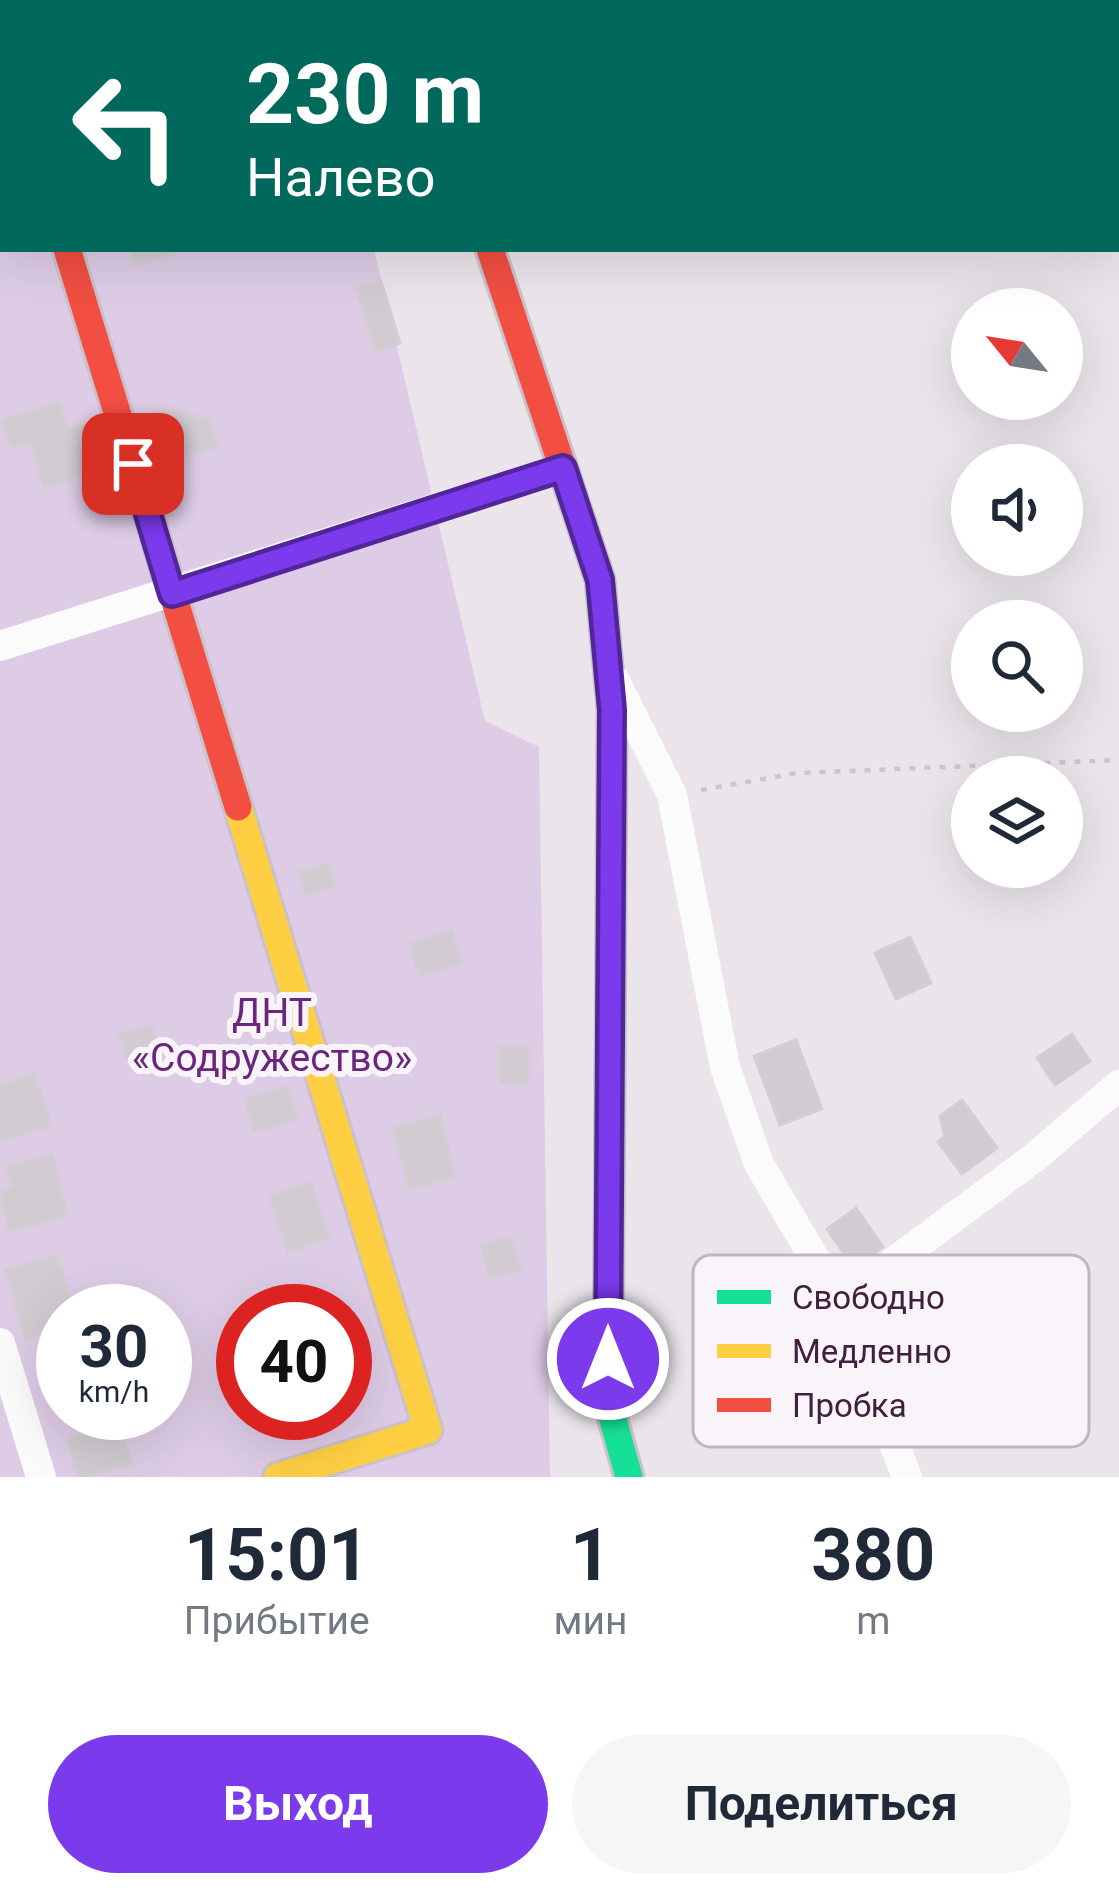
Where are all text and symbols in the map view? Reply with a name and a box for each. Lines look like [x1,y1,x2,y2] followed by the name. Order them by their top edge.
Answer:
[246,45,484,144] text: 230 m
[48,48,204,204] icon: left
[246,146,435,209] text: Налево
[951,288,1083,420] north arrow
[951,288,1083,888] map controls
[82,413,184,515] pin
[100,431,166,497] icon: arrive
[951,444,1083,576] button: sound
[951,600,1083,732] button: search
[951,756,1083,888] button: layers
[132,990,412,1081] park label: ДНТ «Содружество»
[693,1255,1089,1447] legend
[792,1278,945,1317] text: Свободно
[216,1284,372,1440] speed limit sign: 40
[545,1296,671,1422] position arrow
[80,1311,148,1382] text: 30
[792,1332,952,1371] text: Медленно
[79,1374,149,1409] text: km/h
[792,1386,907,1425] text: Пробка
[184,1513,370,1598] text: 15:01
[570,1513,611,1598] text: 1
[811,1513,935,1598] text: 380
[184,1598,370,1644] text: Прибытие
[554,1598,628,1644] text: мин
[856,1598,890,1644] text: m
[48,1735,548,1873] button: Выход
[572,1735,1071,1873] button: Поделиться

